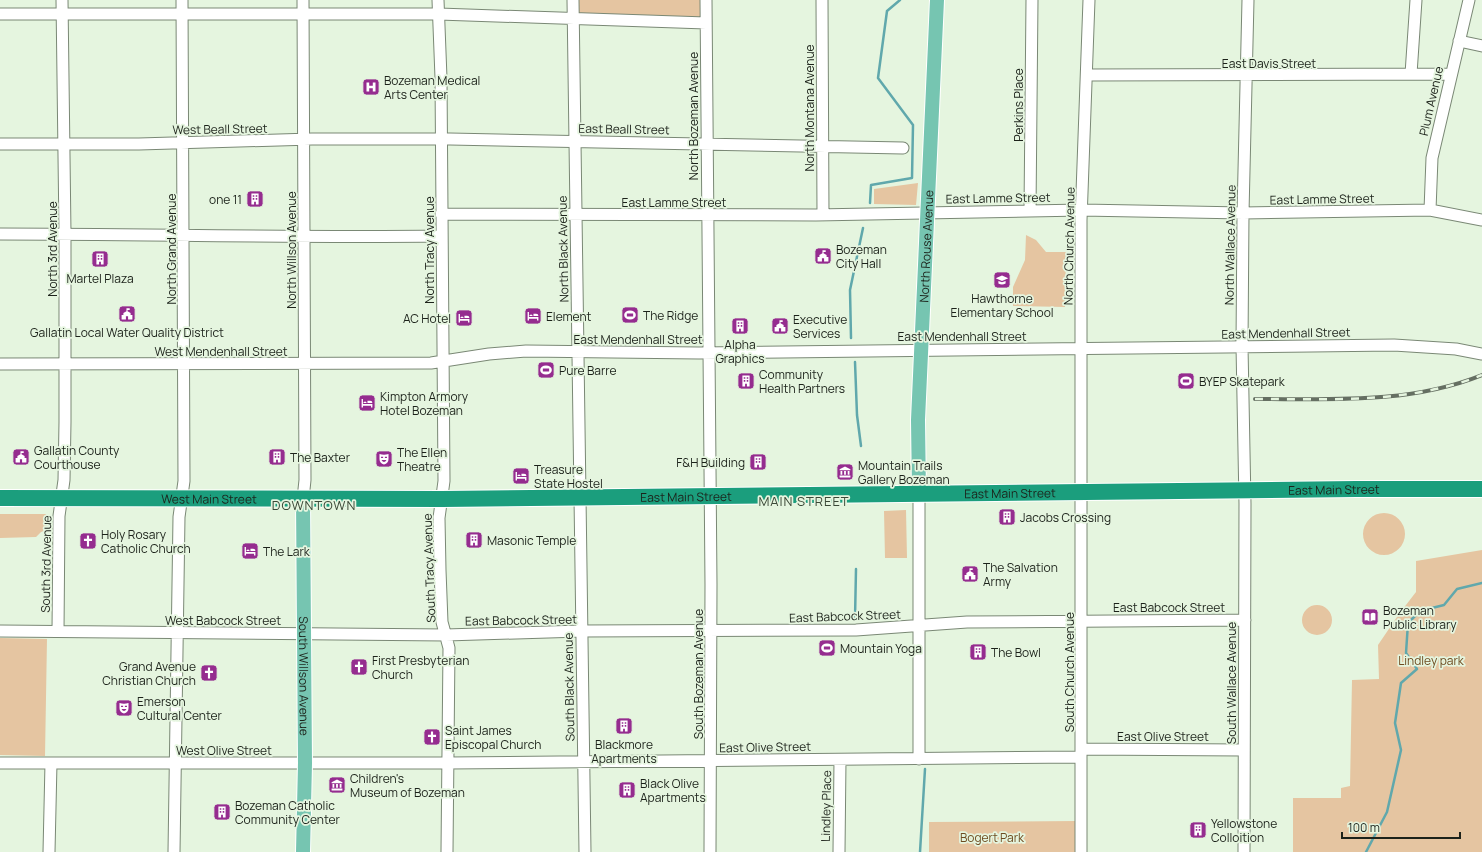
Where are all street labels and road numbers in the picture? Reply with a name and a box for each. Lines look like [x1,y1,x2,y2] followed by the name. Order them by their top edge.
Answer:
[801,44,818,172] street label: North Montana Avenue
[685,52,702,180] street label: North Bozeman Avenue
[1222,55,1316,72] street label: East Davis Street
[1415,65,1447,137] street label: Plum Avenue
[1010,68,1027,142] street label: Perkins Place
[172,120,268,138] street label: West Beall Street
[578,120,670,138] street label: East Beall Street
[1220,185,1240,305] street label: North Wallace Avenue
[1059,187,1079,305] street label: North Church Avenue
[945,189,1051,207] street label: East Lamme Street
[915,190,937,303] street label: North Rouse Avenue
[1269,190,1375,208] street label: East Lamme Street
[283,191,300,309] street label: North Willson Avenue
[163,194,180,304] street label: North Grand Avenue
[622,194,727,211] street label: East Lamme Street
[554,195,572,303] street label: North Black Avenue
[421,196,438,304] street label: North Tracy Avenue
[44,201,61,297] street label: North 3rd Avenue
[1221,323,1351,343] street label: East Mendenhall Street
[897,328,1027,345] street label: East Mendenhall Street
[573,331,703,348] street label: East Mendenhall Street
[154,343,288,360] street label: West Mendenhall Street
[1288,480,1380,498] street label: East Main Street
[964,484,1056,502] street label: East Main Street
[640,487,732,505] street label: East Main Street
[161,490,257,507] street label: West Main Street
[419,513,439,623] street label: South Tracy Avenue
[37,515,55,613] street label: South 3rd Avenue
[1113,599,1225,616] street label: East Babcock Street
[789,606,901,626] street label: East Babcock Street
[690,609,707,739] street label: South Bozeman Avenue
[465,611,577,629] street label: East Babcock Street
[165,612,281,629] street label: West Babcock Street
[1061,612,1078,732] street label: South Church Avenue
[295,616,313,736] street label: South Willson Avenue
[1223,622,1240,744] street label: South Wallace Avenue
[560,632,578,742] street label: South Black Avenue
[1117,728,1209,745] street label: East Olive Street
[719,738,811,756] street label: East Olive Street
[176,742,272,759] street label: West Olive Street
[817,770,835,842] street label: Lindley Place

